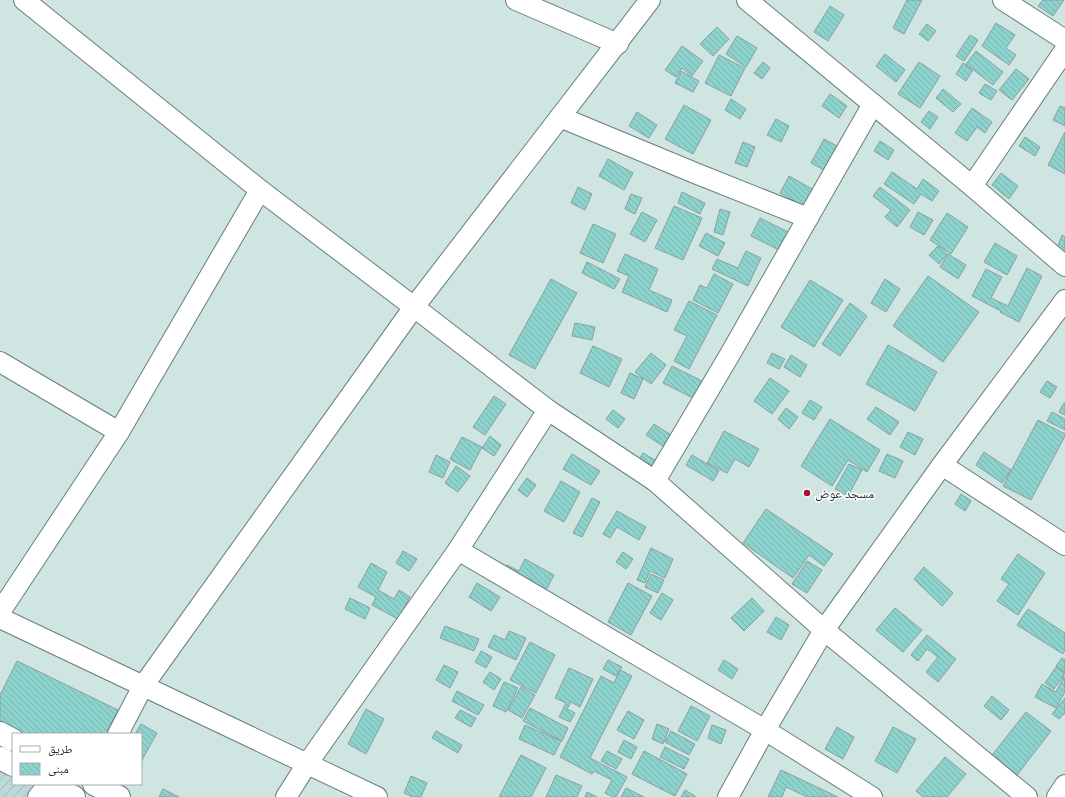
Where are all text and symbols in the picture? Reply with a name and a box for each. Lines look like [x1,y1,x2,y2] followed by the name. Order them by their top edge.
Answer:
[815,485,874,502] place label: مسجد عوض
[802,488,812,498] marker: مسجد عوض
[12,733,142,785] legend
[48,741,73,757] text: طريق
[48,761,69,777] text: مبنى

